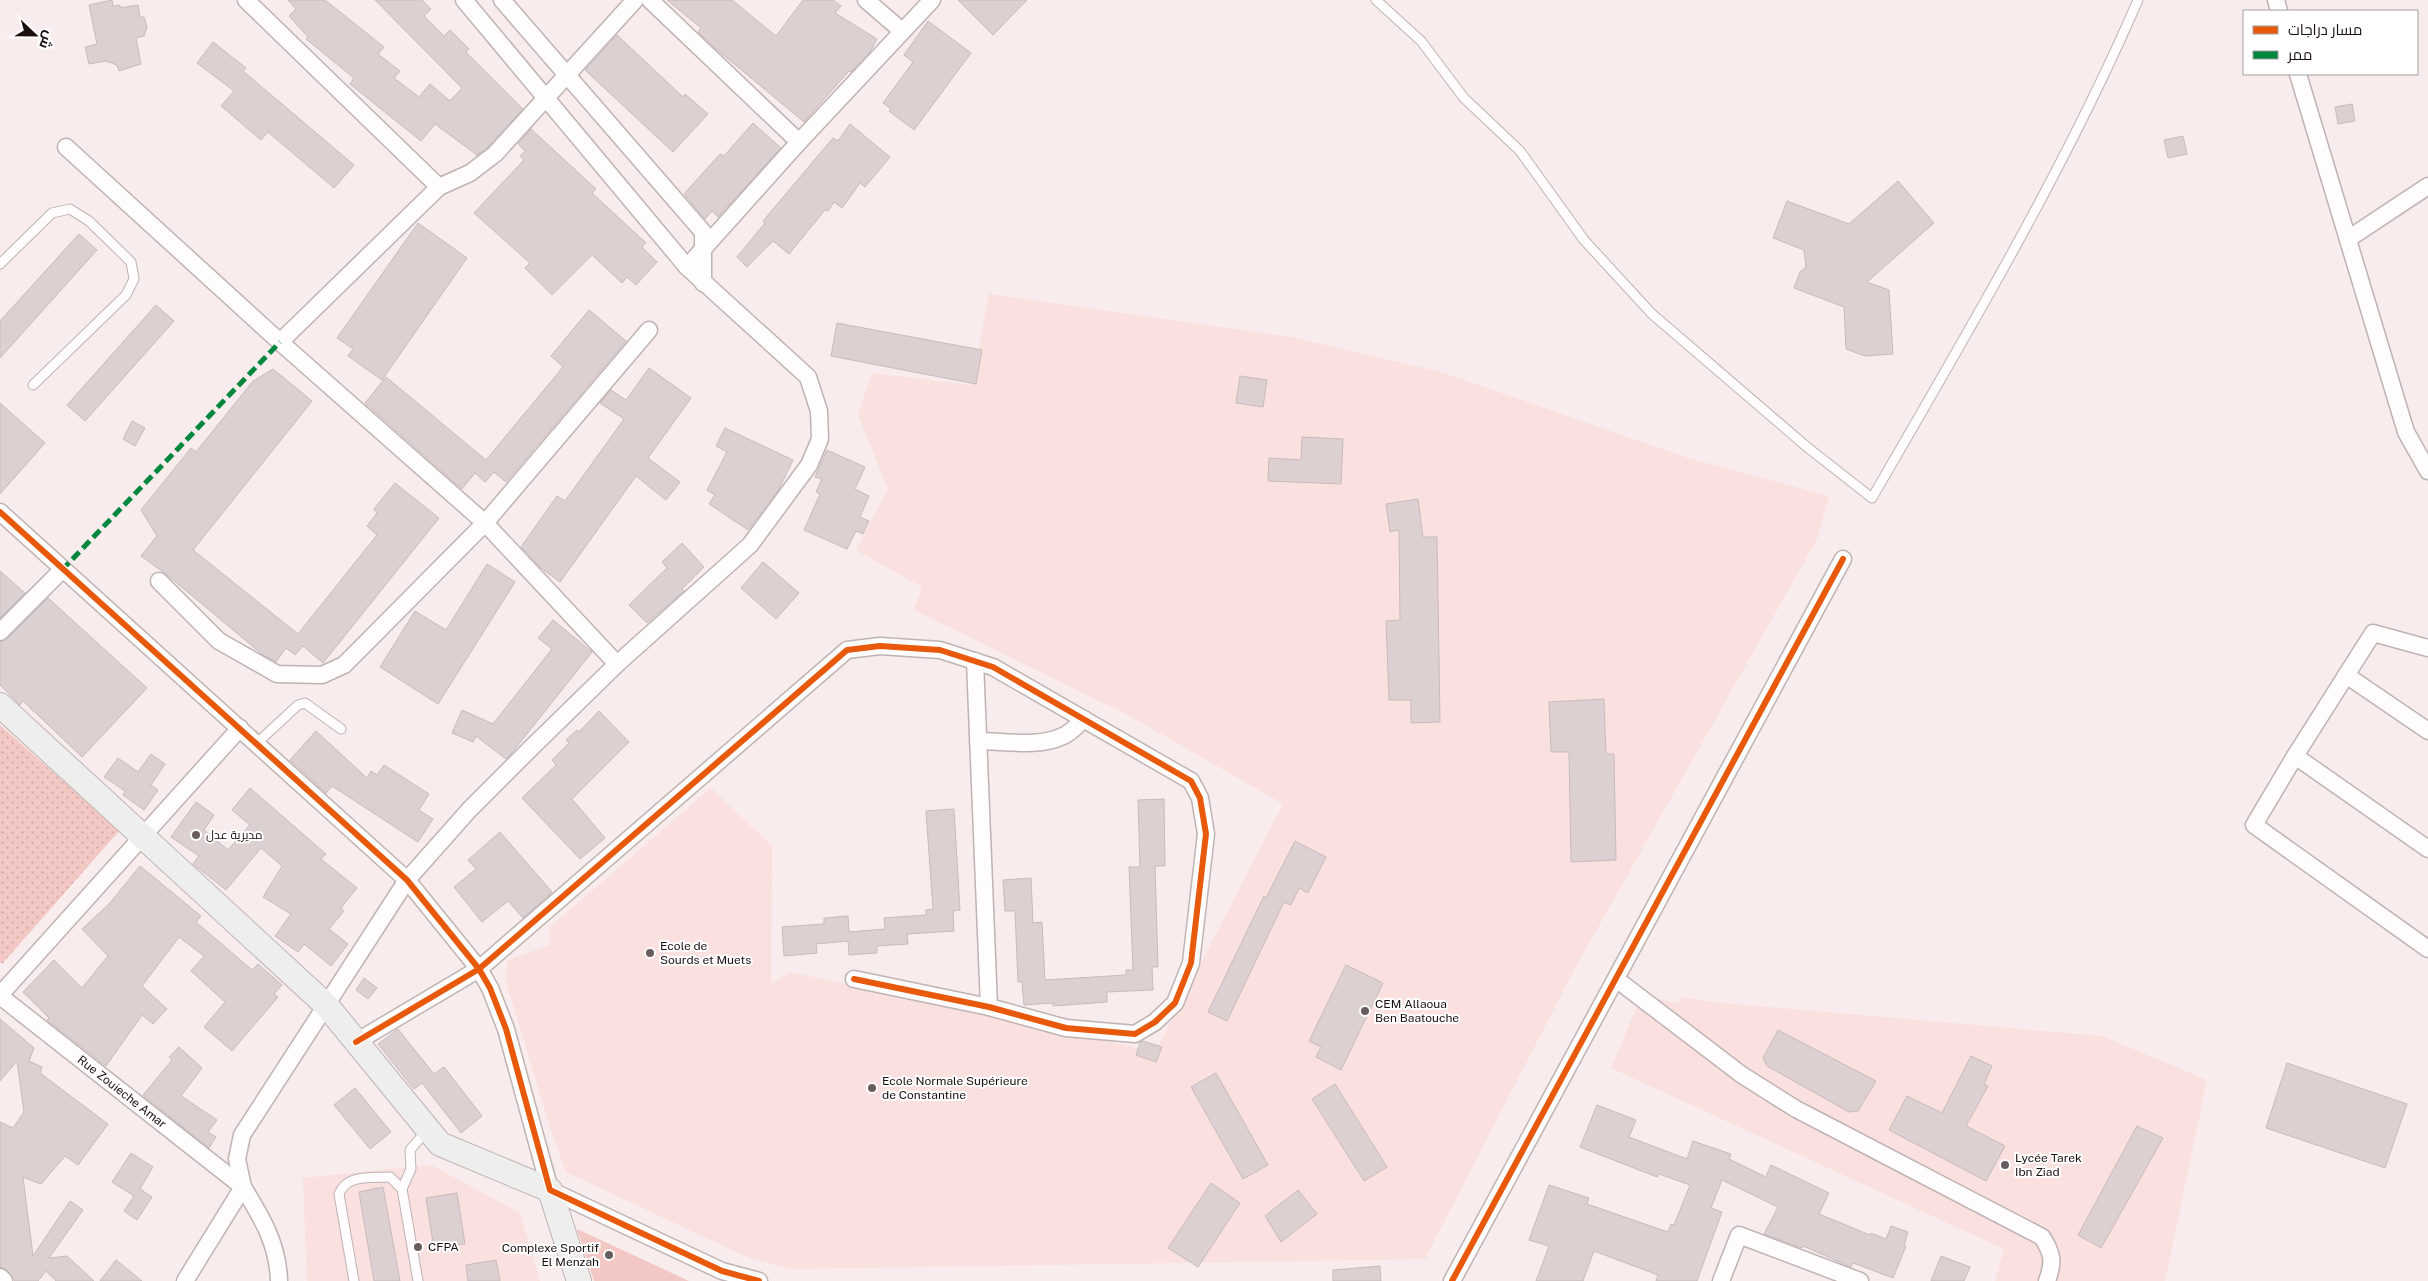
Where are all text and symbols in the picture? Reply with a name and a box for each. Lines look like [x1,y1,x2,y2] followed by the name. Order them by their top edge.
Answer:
[10,10,60,60] north arrow
[2243,10,2418,75] legend
[2288,21,2362,39] text: مسار دراجات
[35,28,58,51] text: ش
[2287,46,2312,64] text: ممر
[206,828,262,842] place label: مديرية عدل
[190,829,202,841] marker: مديرية عدل
[660,939,751,967] place label: Ecole de Sourds et Muets
[644,947,656,959] marker: Ecole de Sourds et Muets
[1375,997,1459,1025] place label: CEM Allaoua Ben Baatouche
[1359,1005,1371,1017] marker: CEM Allaoua Ben Baatouche
[75,1053,169,1131] street label: Rue Zouieche Amar
[882,1074,1028,1102] place label: Ecole Normale Supérieure de Constantine
[866,1082,878,1094] marker: Ecole Normale Supérieure de Constantine
[2015,1151,2082,1179] place label: Lycée Tarek Ibn Ziad
[1999,1159,2011,1171] marker: Lycée Tarek Ibn Ziad
[428,1240,459,1254] place label: CFPA
[412,1241,424,1253] marker: CFPA
[502,1241,599,1269] place label: Complexe Sportif El Menzah
[603,1249,615,1261] marker: Complexe Sportif El Menzah

